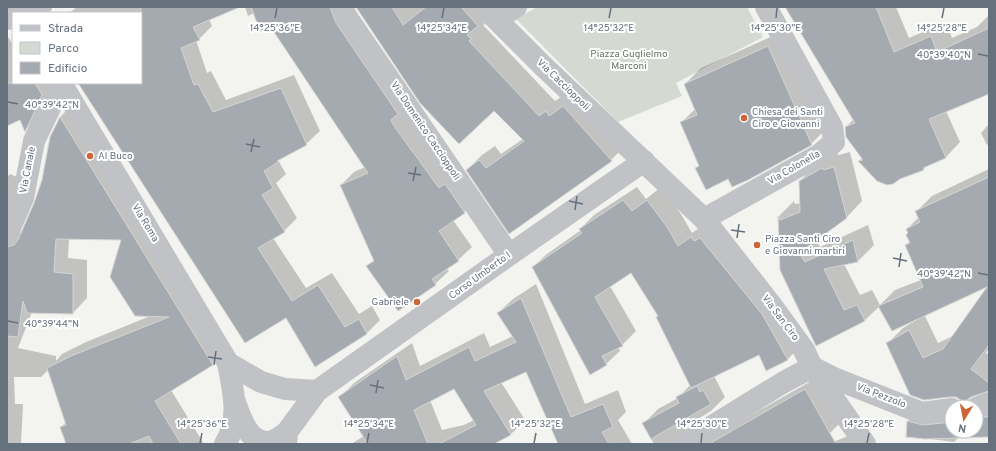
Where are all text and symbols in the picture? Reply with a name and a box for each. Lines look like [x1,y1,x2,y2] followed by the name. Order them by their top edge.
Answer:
[12,12,142,84] legend
[48,21,83,37] text: Strada
[250,22,300,35] text: 14°25'36"E
[417,22,467,35] text: 14°25'34"E
[584,22,634,35] text: 14°25'32"E
[751,22,801,35] text: 14°25'30"E
[917,22,967,35] text: 14°25'28"E
[48,41,79,57] text: Parco
[590,48,668,73] park label: Piazza Guglielmo Marconi
[917,49,971,62] text: 40°39'40"N
[534,56,592,114] street label: Via Caccioppoli
[48,61,88,77] text: Edificio
[387,79,463,183] street label: Via Domenico Caccioppoli
[25,99,79,112] text: 40°39'42"N
[752,106,823,131] place label: Chiesa dei Santi Ciro e Giovanni
[739,113,749,123] marker: Chiesa dei Santi Ciro e Giovanni
[17,145,39,195] street label: Via Canale
[765,148,823,188] street label: Via Colonella
[98,150,133,163] place label: Al Buco
[85,151,95,161] marker: Al Buco
[129,201,161,245] street label: Via Roma
[765,233,845,258] place label: Piazza Santi Ciro e Giovanni martiri
[752,240,762,250] marker: Piazza Santi Ciro e Giovanni martiri
[446,249,514,303] street label: Corso Umberto I
[917,268,971,281] text: 40°39'42"N
[758,292,802,344] street label: Via San Ciro
[372,296,409,309] place label: Gabriele
[412,297,422,307] marker: Gabriele
[25,318,79,331] text: 40°39'44"N
[854,381,908,412] street label: Via Pezzolo
[944,399,984,439] north arrow
[177,418,227,431] text: 14°25'36"E
[344,418,394,431] text: 14°25'34"E
[511,418,561,431] text: 14°25'32"E
[677,418,727,431] text: 14°25'30"E
[844,418,894,431] text: 14°25'28"E
[957,420,968,435] text: N

